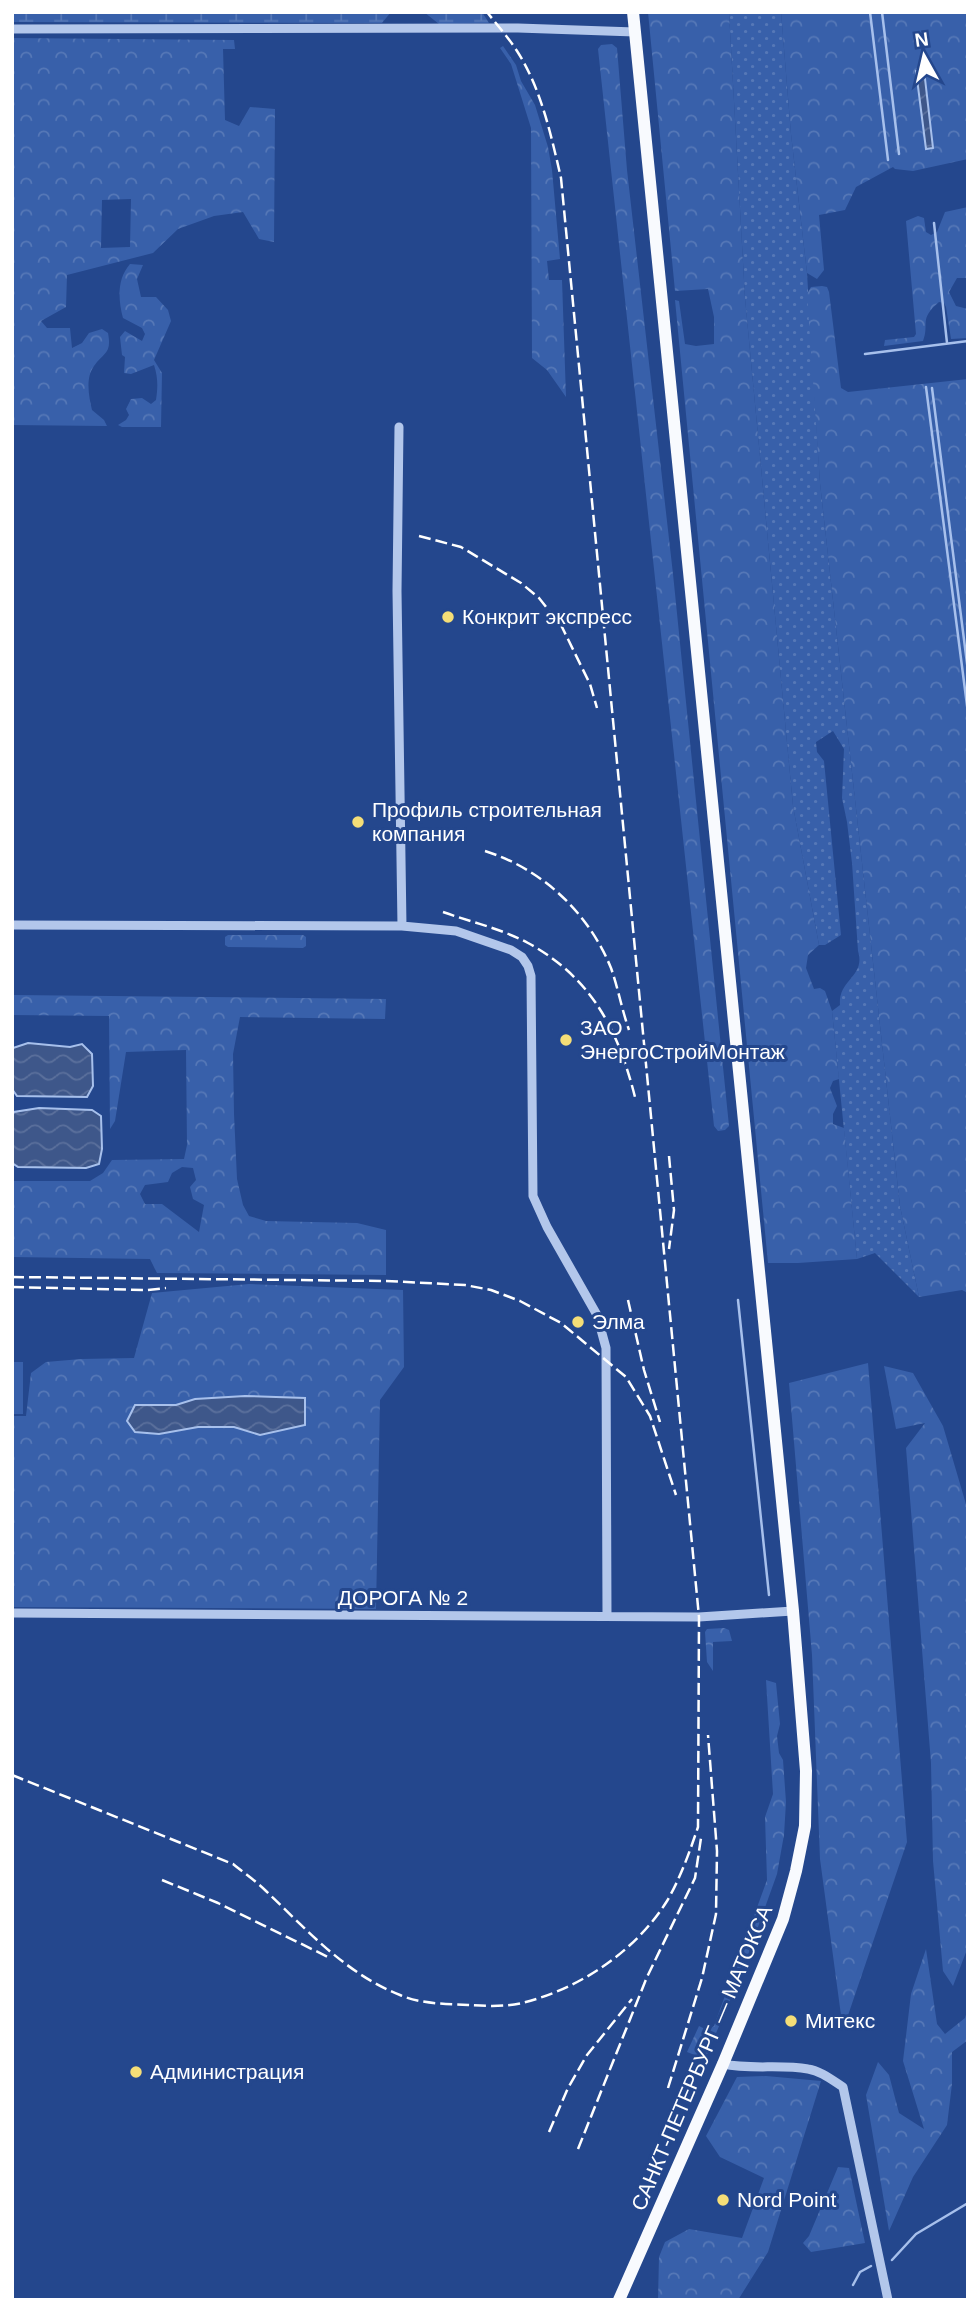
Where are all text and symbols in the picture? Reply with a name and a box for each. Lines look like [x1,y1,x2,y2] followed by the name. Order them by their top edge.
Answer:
[889,21,959,91] north arrow
[913,28,930,51] text: N
[462,605,632,628] place label: Конкрит экспресс
[440,609,456,625] marker: Конкрит экспресс
[372,798,602,845] place label: Профиль строительная компания
[350,814,366,830] marker: Профиль строительная компания
[580,1016,785,1063] place label: ЗАО ЭнергоСтройМонтаж
[558,1032,574,1048] marker: ЗАО ЭнергоСтройМонтаж
[592,1310,645,1333] place label: Элма
[570,1314,586,1330] marker: Элма
[338,1586,468,1609] street label: ДОРОГА № 2
[627,1902,776,2214] street label: САНКТ-ПЕТЕРБУРГ — МАТОКСА
[805,2009,875,2032] place label: Митекс
[783,2013,799,2029] marker: Митекс
[150,2060,304,2083] place label: Администрация
[128,2064,144,2080] marker: Администрация
[737,2188,836,2211] place label: Nord Point
[715,2192,731,2208] marker: Nord Point

